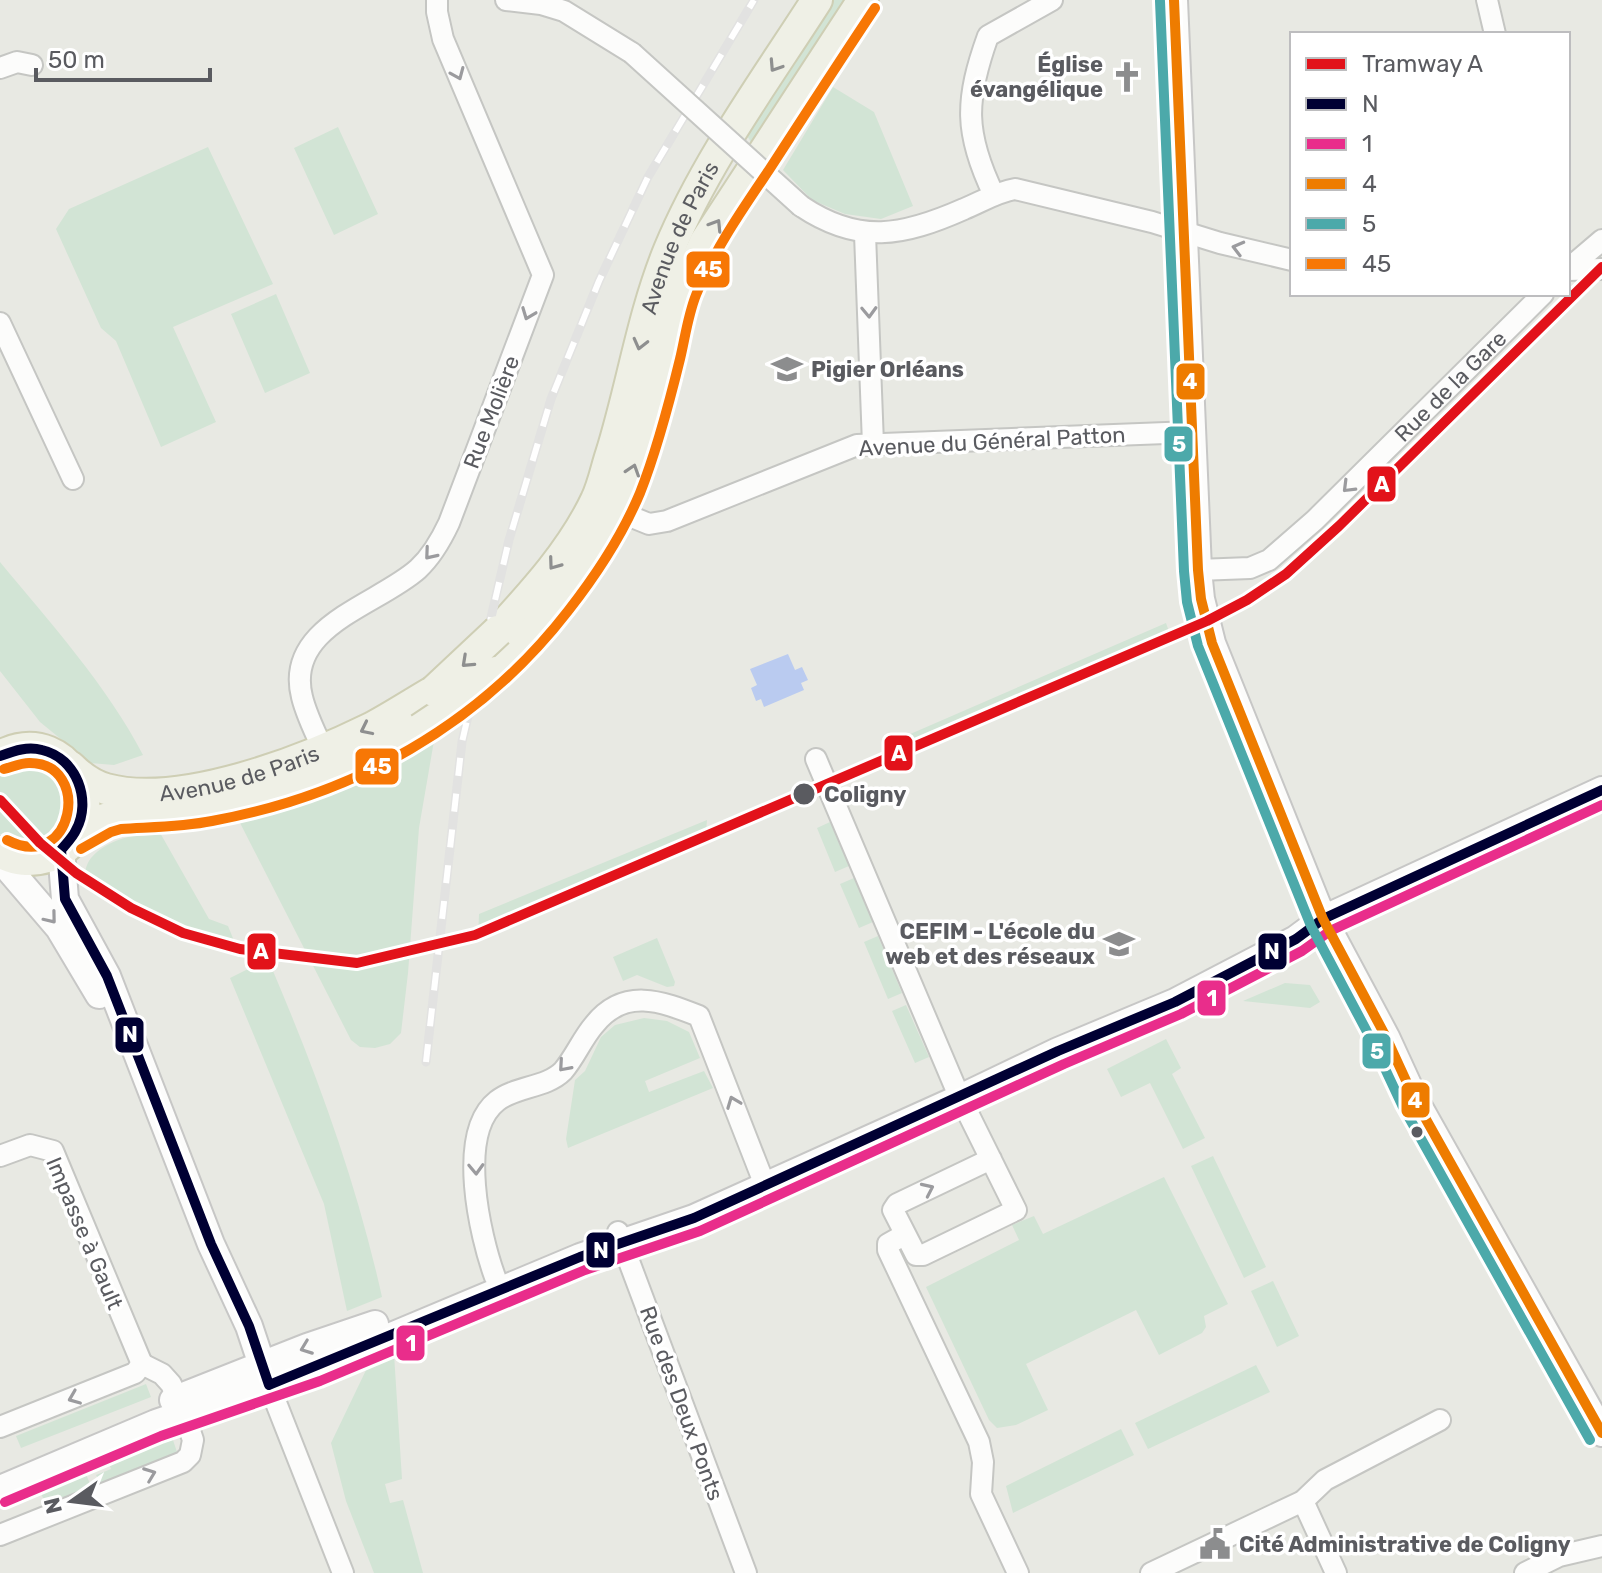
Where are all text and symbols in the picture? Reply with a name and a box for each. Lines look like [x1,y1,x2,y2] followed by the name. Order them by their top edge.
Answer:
[36,32,210,82] scale bar
[1290,32,1570,296] legend
[48,46,105,74] text: 50 m
[1362,50,1483,78] text: Tramway A
[970,51,1103,103] place label: Église évangélique
[770,57,785,71] one-way arrow
[1110,60,1144,94] church icon: Église évangélique
[449,66,465,80] one-way arrow
[1362,90,1379,118] text: N
[1362,130,1372,158] text: 1
[635,157,725,317] street label: Avenue de Paris
[1362,170,1377,198] text: 4
[1362,210,1376,238] text: 5
[706,219,721,234] one-way arrow
[1232,240,1246,257] one-way arrow
[685,250,731,289] line badge: 45
[1362,250,1391,278] text: 45
[693,256,723,283] text: 45
[521,306,538,320] one-way arrow
[860,306,877,319] one-way arrow
[1389,325,1512,448] street label: Rue de la Gare
[633,336,650,350] one-way arrow
[458,352,525,473] street label: Rue Molière
[770,352,804,386] school or university icon: Pigier Orléans
[811,356,964,383] place label: Pigier Orléans
[1175,362,1206,401] line badge: 4
[1182,368,1198,395] text: 4
[858,421,1126,462] street label: Avenue du Général Patton
[1163,425,1194,463] line badge: 5
[1172,431,1186,458] text: 5
[623,464,639,478] one-way arrow
[1366,465,1397,503] line badge: A
[1374,471,1390,498] text: A
[1343,478,1357,492] one-way arrow
[425,545,440,560] one-way arrow
[550,556,564,570] one-way arrow
[462,653,476,667] one-way arrow
[360,719,375,735] one-way arrow
[883,734,914,772] line badge: A
[159,740,323,807] street label: Avenue de Paris
[891,740,907,767] text: A
[354,747,400,786] line badge: 45
[362,753,392,780] text: 45
[791,781,817,807] marker: Coligny
[824,781,906,808] place label: Coligny
[41,909,55,924] one-way arrow
[885,918,1095,970] place label: CEFIM - L'école du web et des réseaux
[1102,927,1136,961] school or university icon: CEFIM - L'école du web et des réseaux
[246,932,277,971] line badge: A
[1257,932,1288,971] line badge: N
[253,938,269,965] text: A
[1264,938,1280,965] text: N
[1196,979,1227,1017] line badge: 1
[1207,985,1217,1012] text: 1
[114,1016,145,1054] line badge: N
[122,1021,138,1048] text: N
[1361,1032,1392,1070] line badge: 5
[1370,1038,1384,1065] text: 5
[559,1057,574,1072] one-way arrow
[1400,1081,1431,1119] line badge: 4
[1407,1087,1423,1114] text: 4
[726,1096,743,1110] one-way arrow
[1409,1124,1425,1140] unlabelled marker
[40,1153,129,1314] street label: Impasse à Gault
[468,1163,485,1176] one-way arrow
[920,1183,935,1199] one-way arrow
[585,1231,616,1269] line badge: N
[593,1237,609,1264] text: N
[634,1302,729,1504] street label: Rue des Deux Ponts
[395,1324,426,1362] line badge: 1
[406,1330,416,1357] text: 1
[300,1338,314,1355] one-way arrow
[68,1388,82,1405] one-way arrow
[32,1461,112,1541] north arrow
[142,1467,156,1484] one-way arrow
[38,1495,68,1517] text: N
[1198,1527,1232,1561] public building icon: Cité Administrative de Coligny
[1239,1531,1571,1558] place label: Cité Administrative de Coligny

